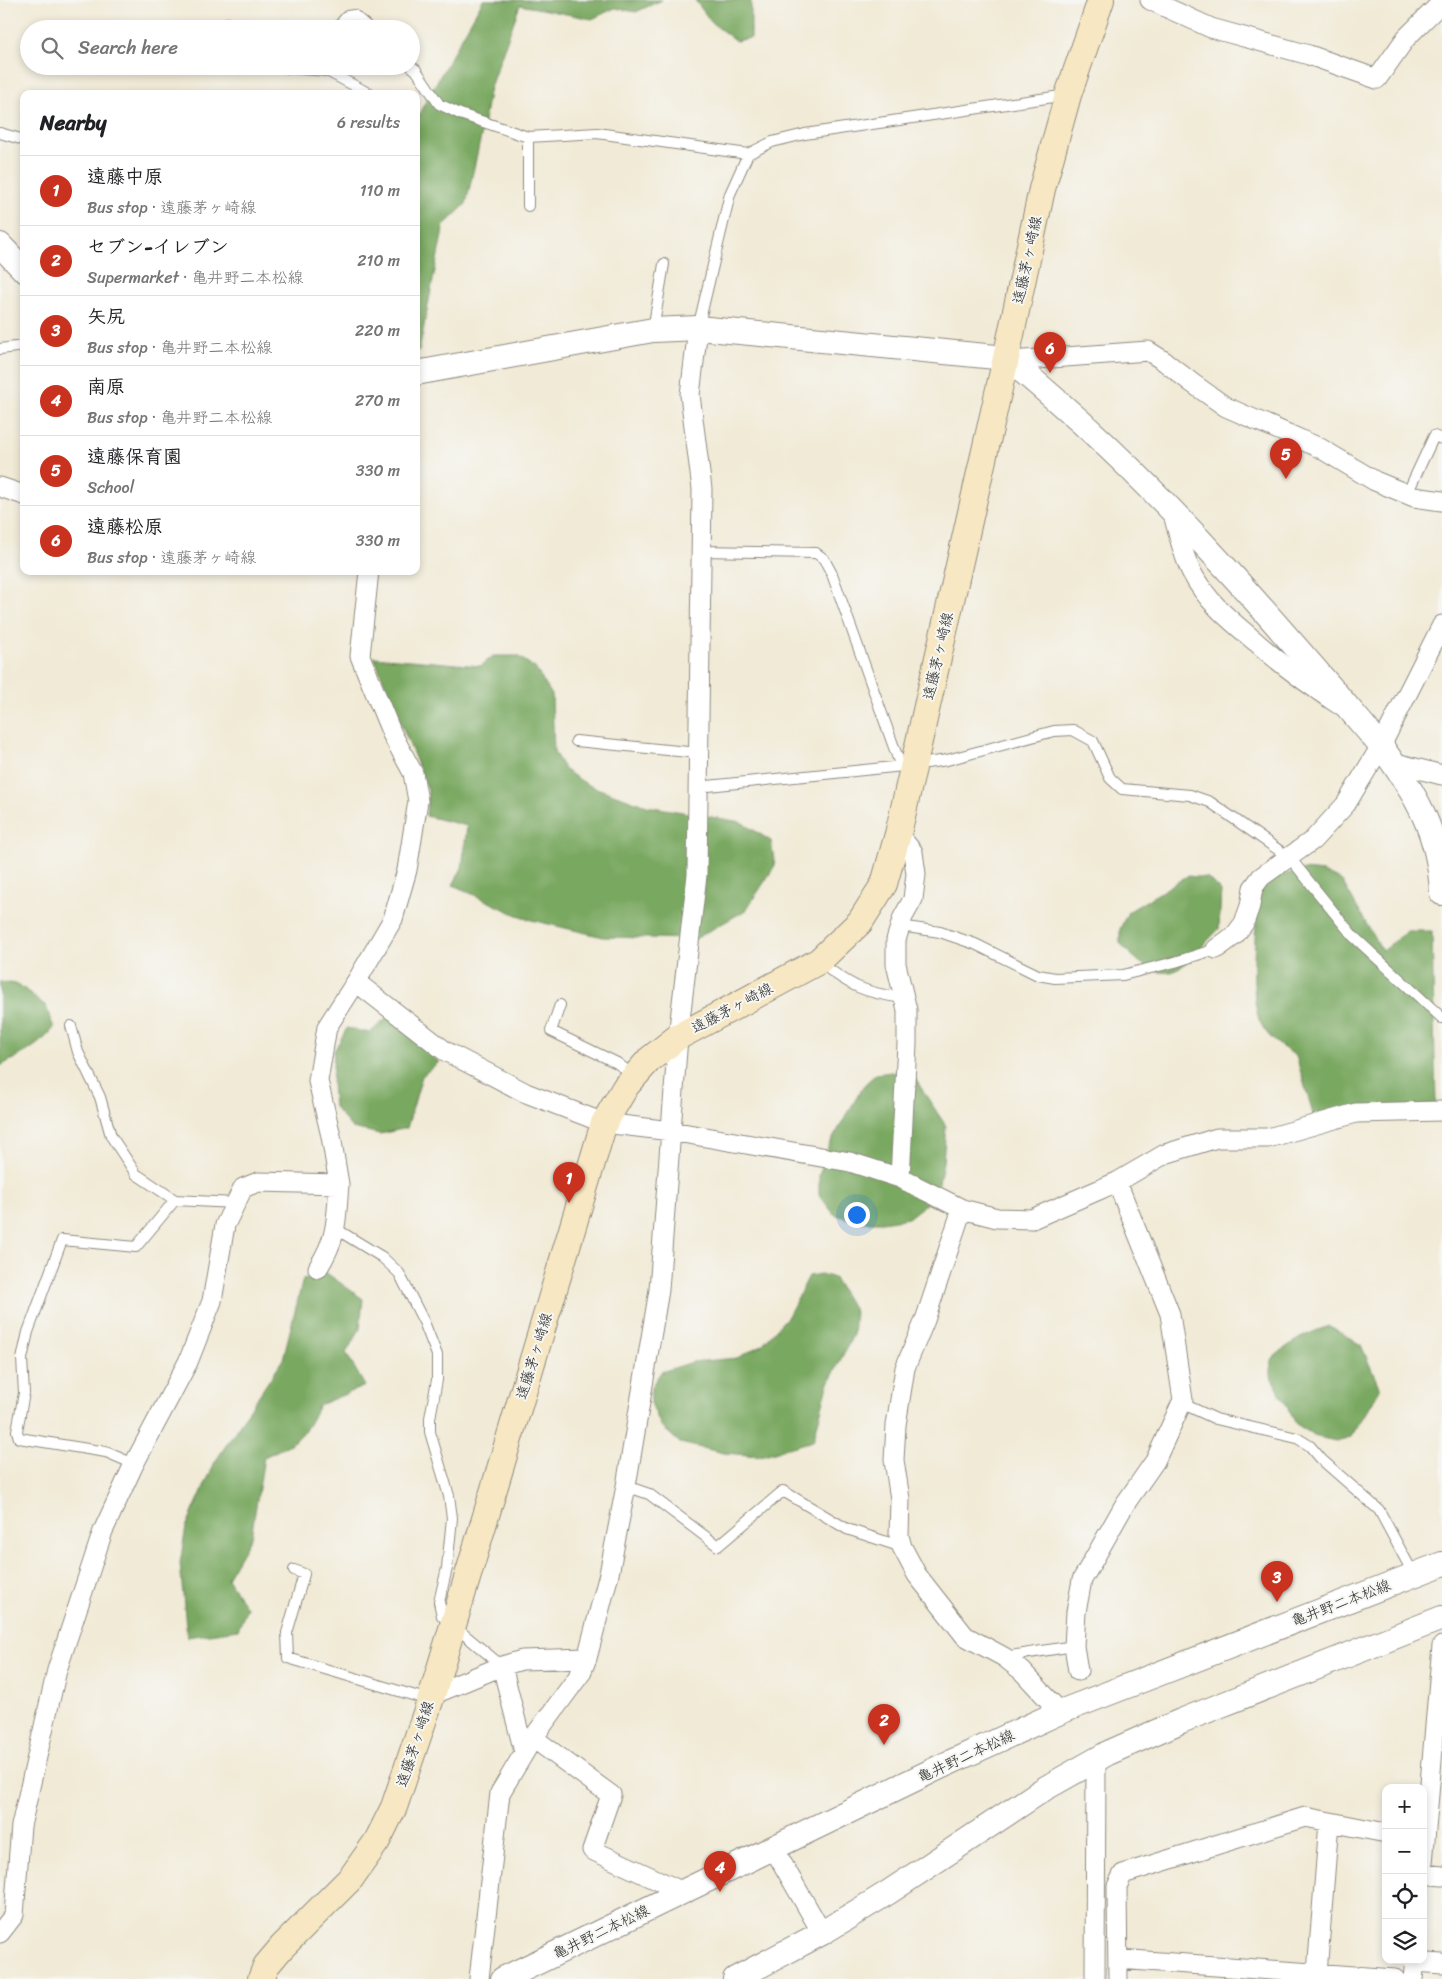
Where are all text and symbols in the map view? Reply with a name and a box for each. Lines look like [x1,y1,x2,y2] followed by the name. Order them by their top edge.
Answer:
[20,20,420,75] search box
[78,31,178,64] text: Search here
[38,34,66,62] icon: search
[40,104,106,142] text: Nearby
[337,108,400,137] text: 6 results
[87,160,163,193] text: 遠藤中原
[53,176,59,205] text: 1
[360,176,400,205] text: 110 m
[87,193,256,222] text: Bus stop · 遠藤茅ヶ崎線
[1005,213,1049,307] street label: 遠藤茅ヶ崎線
[87,230,229,263] text: セブン-イレブン
[51,246,61,275] text: 2
[357,246,400,275] text: 210 m
[87,263,304,292] text: Supermarket · 亀井野二本松線
[87,300,125,333] text: 矢尻
[52,316,60,345] text: 3
[355,316,400,345] text: 220 m
[1034,332,1066,373] pin: 6
[87,333,272,362] text: Bus stop · 亀井野二本松線
[87,370,125,403] text: 南原
[51,386,61,415] text: 4
[355,386,400,415] text: 270 m
[87,403,272,432] text: Bus stop · 亀井野二本松線
[1270,438,1302,479] pin: 5
[87,440,182,473] text: 遠藤保育園
[51,456,61,485] text: 5
[356,456,400,485] text: 330 m
[87,473,134,502] text: School
[87,510,163,543] text: 遠藤松原
[51,526,61,555] text: 6
[356,526,400,555] text: 330 m
[87,543,256,572] text: Bus stop · 遠藤茅ヶ崎線
[915,609,961,703] street label: 遠藤茅ヶ崎線
[686,975,778,1041] street label: 遠藤茅ヶ崎線
[553,1162,585,1203] pin: 1
[844,1202,870,1228] your location
[508,1309,560,1403] street label: 遠藤茅ヶ崎線
[1261,1561,1293,1602] pin: 3
[1287,1572,1395,1634] street label: 亀井野二本松線
[389,1697,441,1791] street label: 遠藤茅ヶ崎線
[868,1704,900,1745] pin: 2
[913,1722,1019,1790] street label: 亀井野二本松線
[1382,1784,1427,1964] map controls
[1382,1784,1427,1829] button: +
[1382,1829,1427,1874] button: −
[704,1851,736,1892] pin: 4
[1382,1874,1427,1919] button: locate
[548,1897,654,1967] street label: 亀井野二本松線
[1382,1919,1427,1964] button: layers

